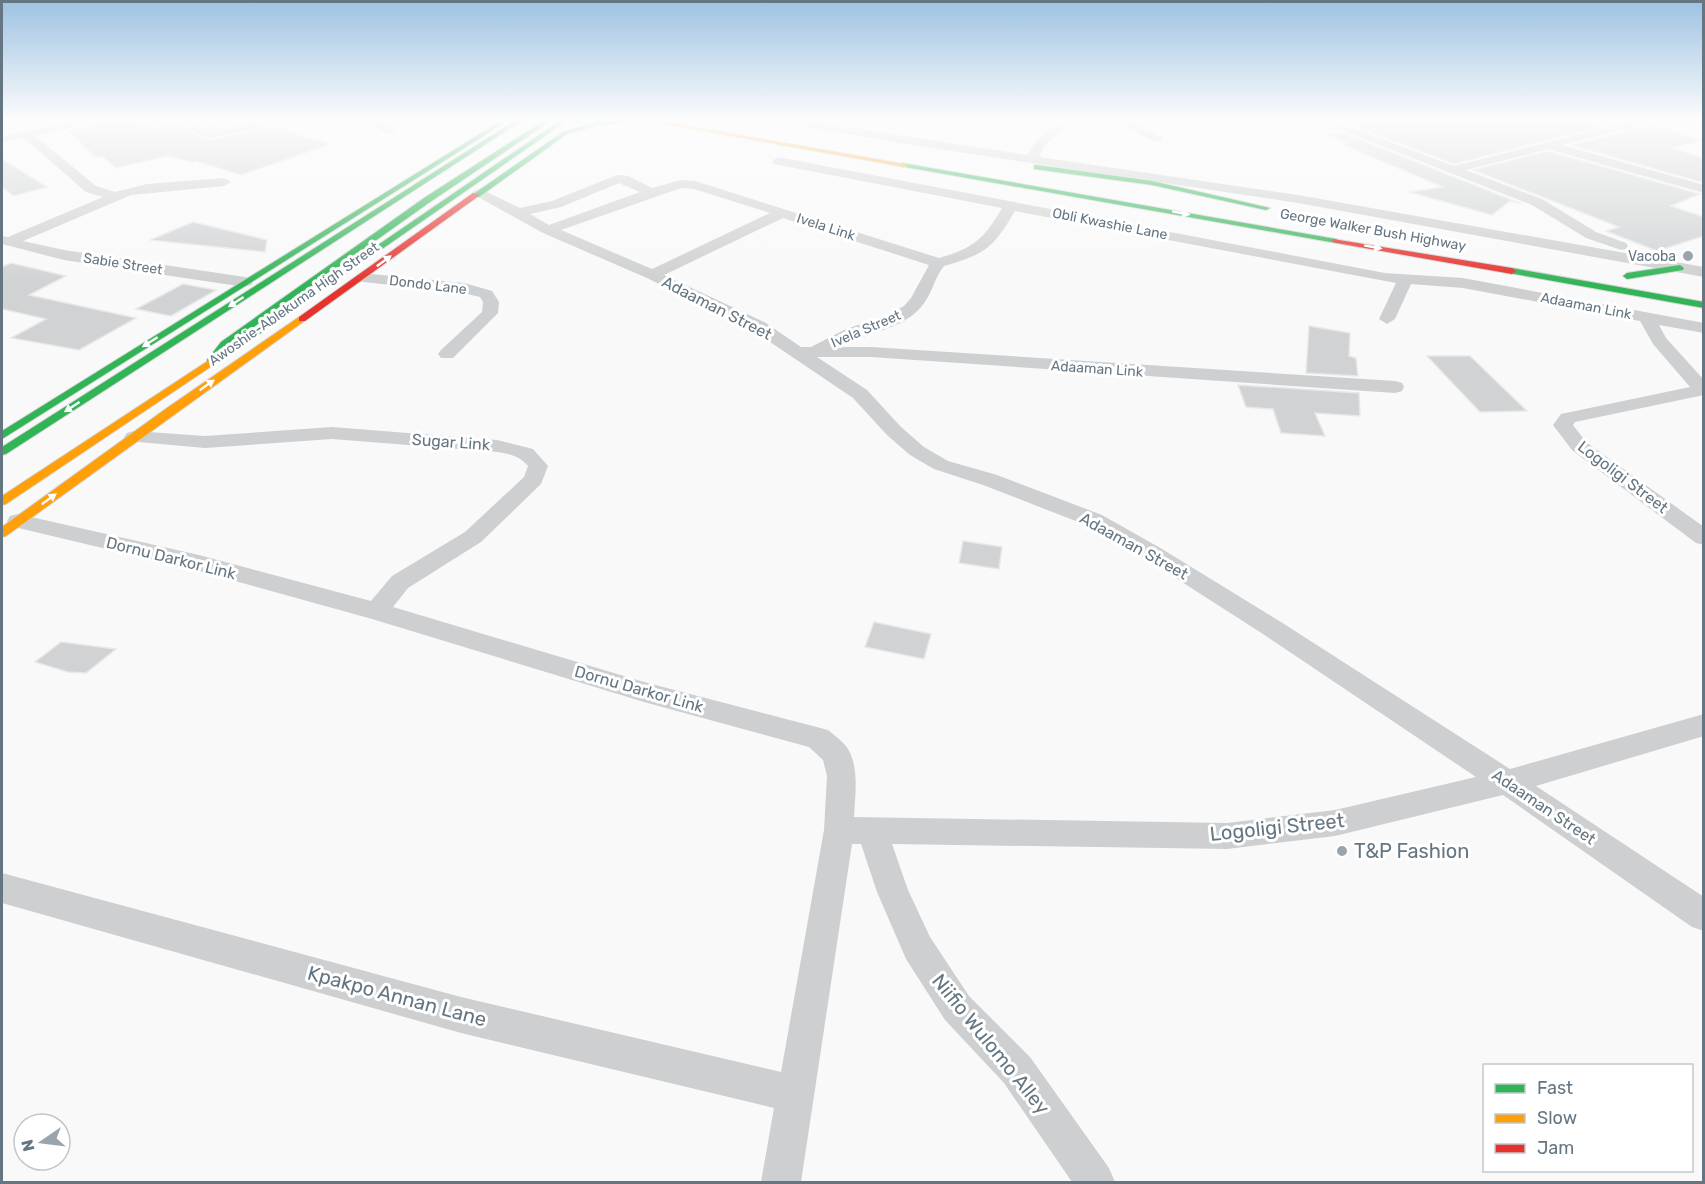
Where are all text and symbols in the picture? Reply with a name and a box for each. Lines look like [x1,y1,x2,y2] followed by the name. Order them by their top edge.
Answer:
[1051,205,1169,244] street label: Obli Kwashie Lane
[1279,205,1468,255] street label: George Walker Bush Highway
[1171,209,1190,218] one-way arrow
[795,210,858,245] street label: Ivela Link
[206,238,383,369] street label: Awoshie-Ablekuma High Street
[1363,242,1382,251] one-way arrow
[1628,248,1676,265] place label: Vacoba
[82,249,164,279] street label: Sabie Street
[1681,249,1695,263] marker: Vacoba
[376,255,392,267] one-way arrow
[388,272,468,298] street label: Dondo Lane
[659,272,775,344] street label: Adaaman Street
[1539,289,1634,323] street label: Adaaman Link
[228,296,244,307] one-way arrow
[829,306,904,351] street label: Ivela Street
[142,336,159,347] one-way arrow
[1050,357,1144,381] street label: Adaaman Link
[199,380,215,391] one-way arrow
[64,401,80,412] one-way arrow
[411,430,492,454] street label: Sugar Link
[1574,437,1672,517] street label: Logoligi Street
[40,493,56,505] one-way arrow
[1077,508,1191,584] street label: Adaaman Street
[104,533,239,583] street label: Dornu Darkor Link
[572,662,706,717] street label: Dornu Darkor Link
[1489,765,1599,849] street label: Adaaman Street
[1209,808,1346,846] street label: Logoligi Street
[1354,839,1469,863] place label: T&P Fashion
[1335,844,1349,858] marker: T&P Fashion
[305,961,489,1031] street label: Kpakpo Annan Lane
[927,969,1055,1119] street label: Niifio Wulomo Alley
[1483,1064,1693,1172] legend
[1537,1077,1573,1099] text: Fast
[1537,1107,1577,1129] text: Slow
[12,1112,72,1172] north arrow
[1537,1137,1574,1159] text: Jam
[17,1138,39,1153] text: N

